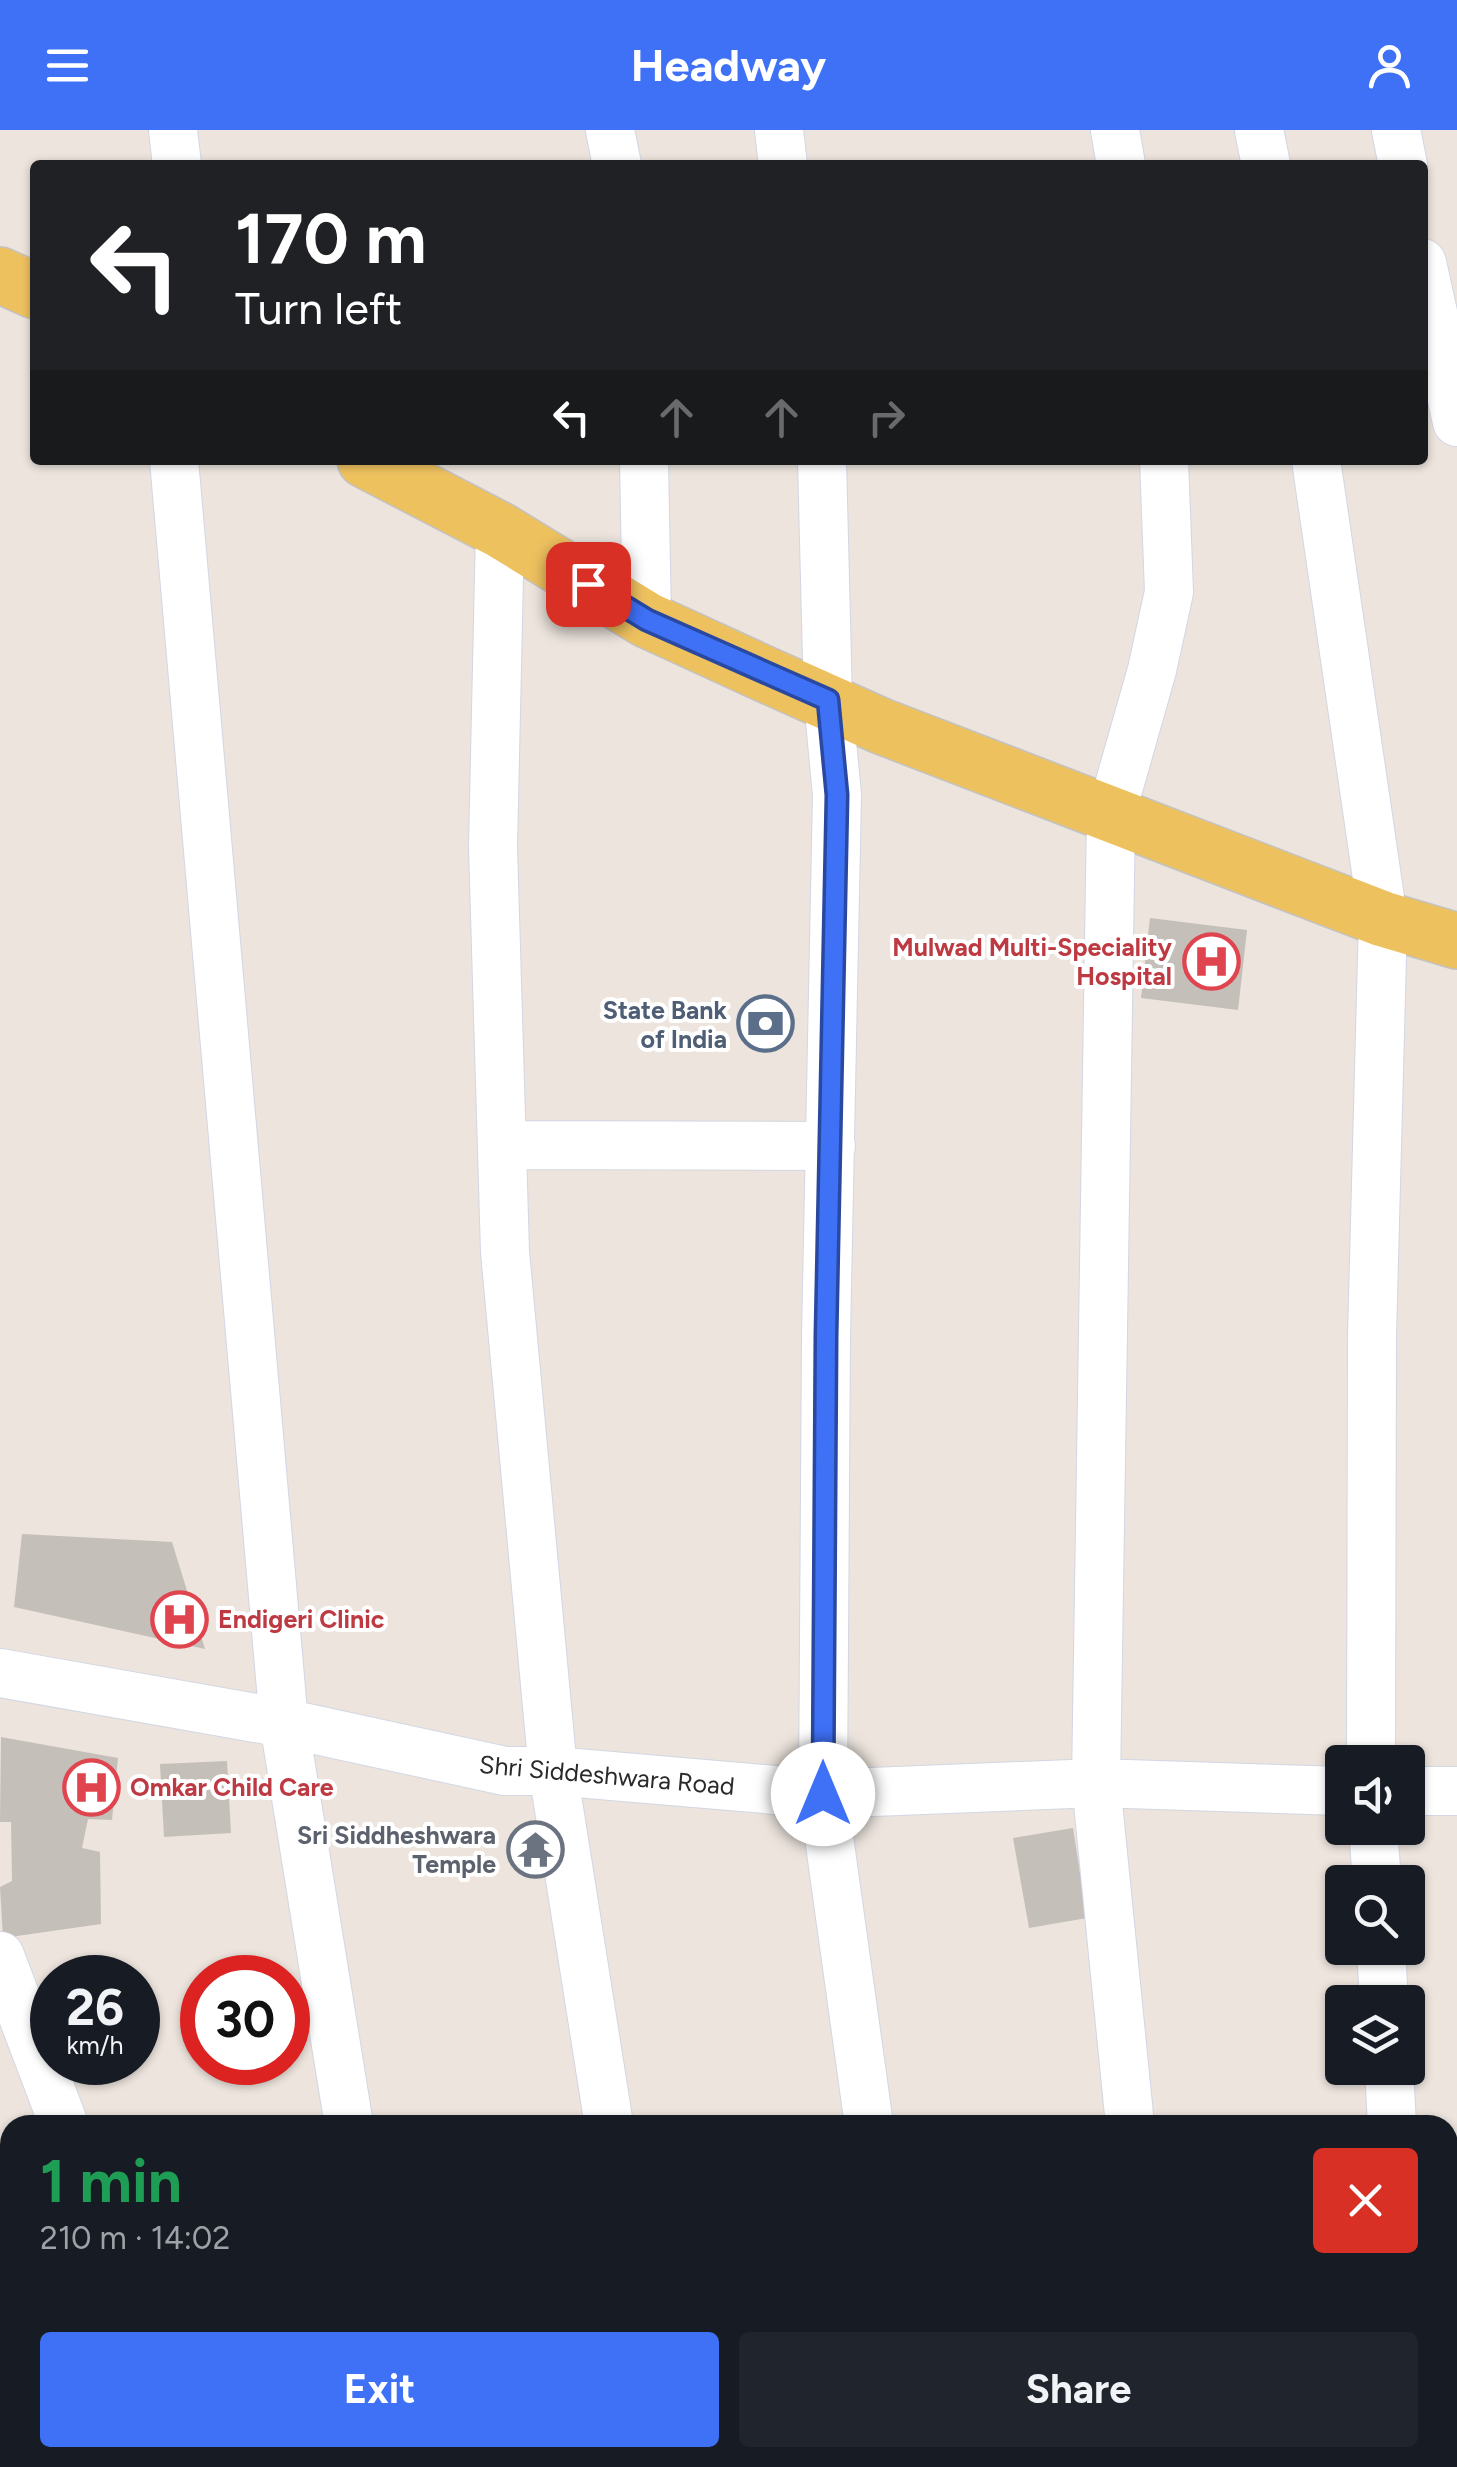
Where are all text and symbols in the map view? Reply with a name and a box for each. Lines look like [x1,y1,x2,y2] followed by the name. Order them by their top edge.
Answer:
[40,38,95,93] icon: menu
[631,38,826,92] text: Headway
[1362,38,1417,93] icon: person
[235,196,427,281] text: 170 m
[70,200,200,330] icon: left
[235,281,402,335] text: Turn left
[544,390,599,445] icon: left
[649,390,704,445] icon: ahead
[754,390,809,445] icon: ahead
[859,390,914,445] icon: right
[546,542,631,627] pin
[561,557,616,612] icon: arrive
[1181,931,1241,991] hospital icon: Mulwad Multi-Speciality Hospital
[892,932,1173,991] place label: Mulwad Multi-Speciality Hospital
[736,994,796,1054] bank icon: State Bank of India
[603,995,728,1054] place label: State Bank of India
[149,1589,209,1649] hospital icon: Endigeri Clinic
[218,1604,385,1634] place label: Endigeri Clinic
[771,1742,875,1846] position arrow
[1325,1745,1425,2085] map controls
[1325,1745,1425,1845] button: sound
[478,1749,736,1801] street label: Shri Siddeshwara Road
[61,1757,121,1817] hospital icon: Omkar Child Care
[130,1772,334,1802] place label: Omkar Child Care
[505,1819,565,1879] temple icon: Sri Siddheshwara Temple
[297,1820,496,1879] place label: Sri Siddheshwara Temple
[1325,1865,1425,1965] button: search
[180,1955,310,2085] speed limit sign: 30
[66,1977,124,2038] text: 26
[1325,1985,1425,2085] button: layers
[66,2030,124,2060] text: km/h
[40,2145,182,2217] text: 1 min
[1313,2148,1418,2253] button: close
[40,2219,230,2257] text: 210 m · 14:02
[40,2332,719,2447] button: Exit
[739,2332,1418,2447] button: Share

